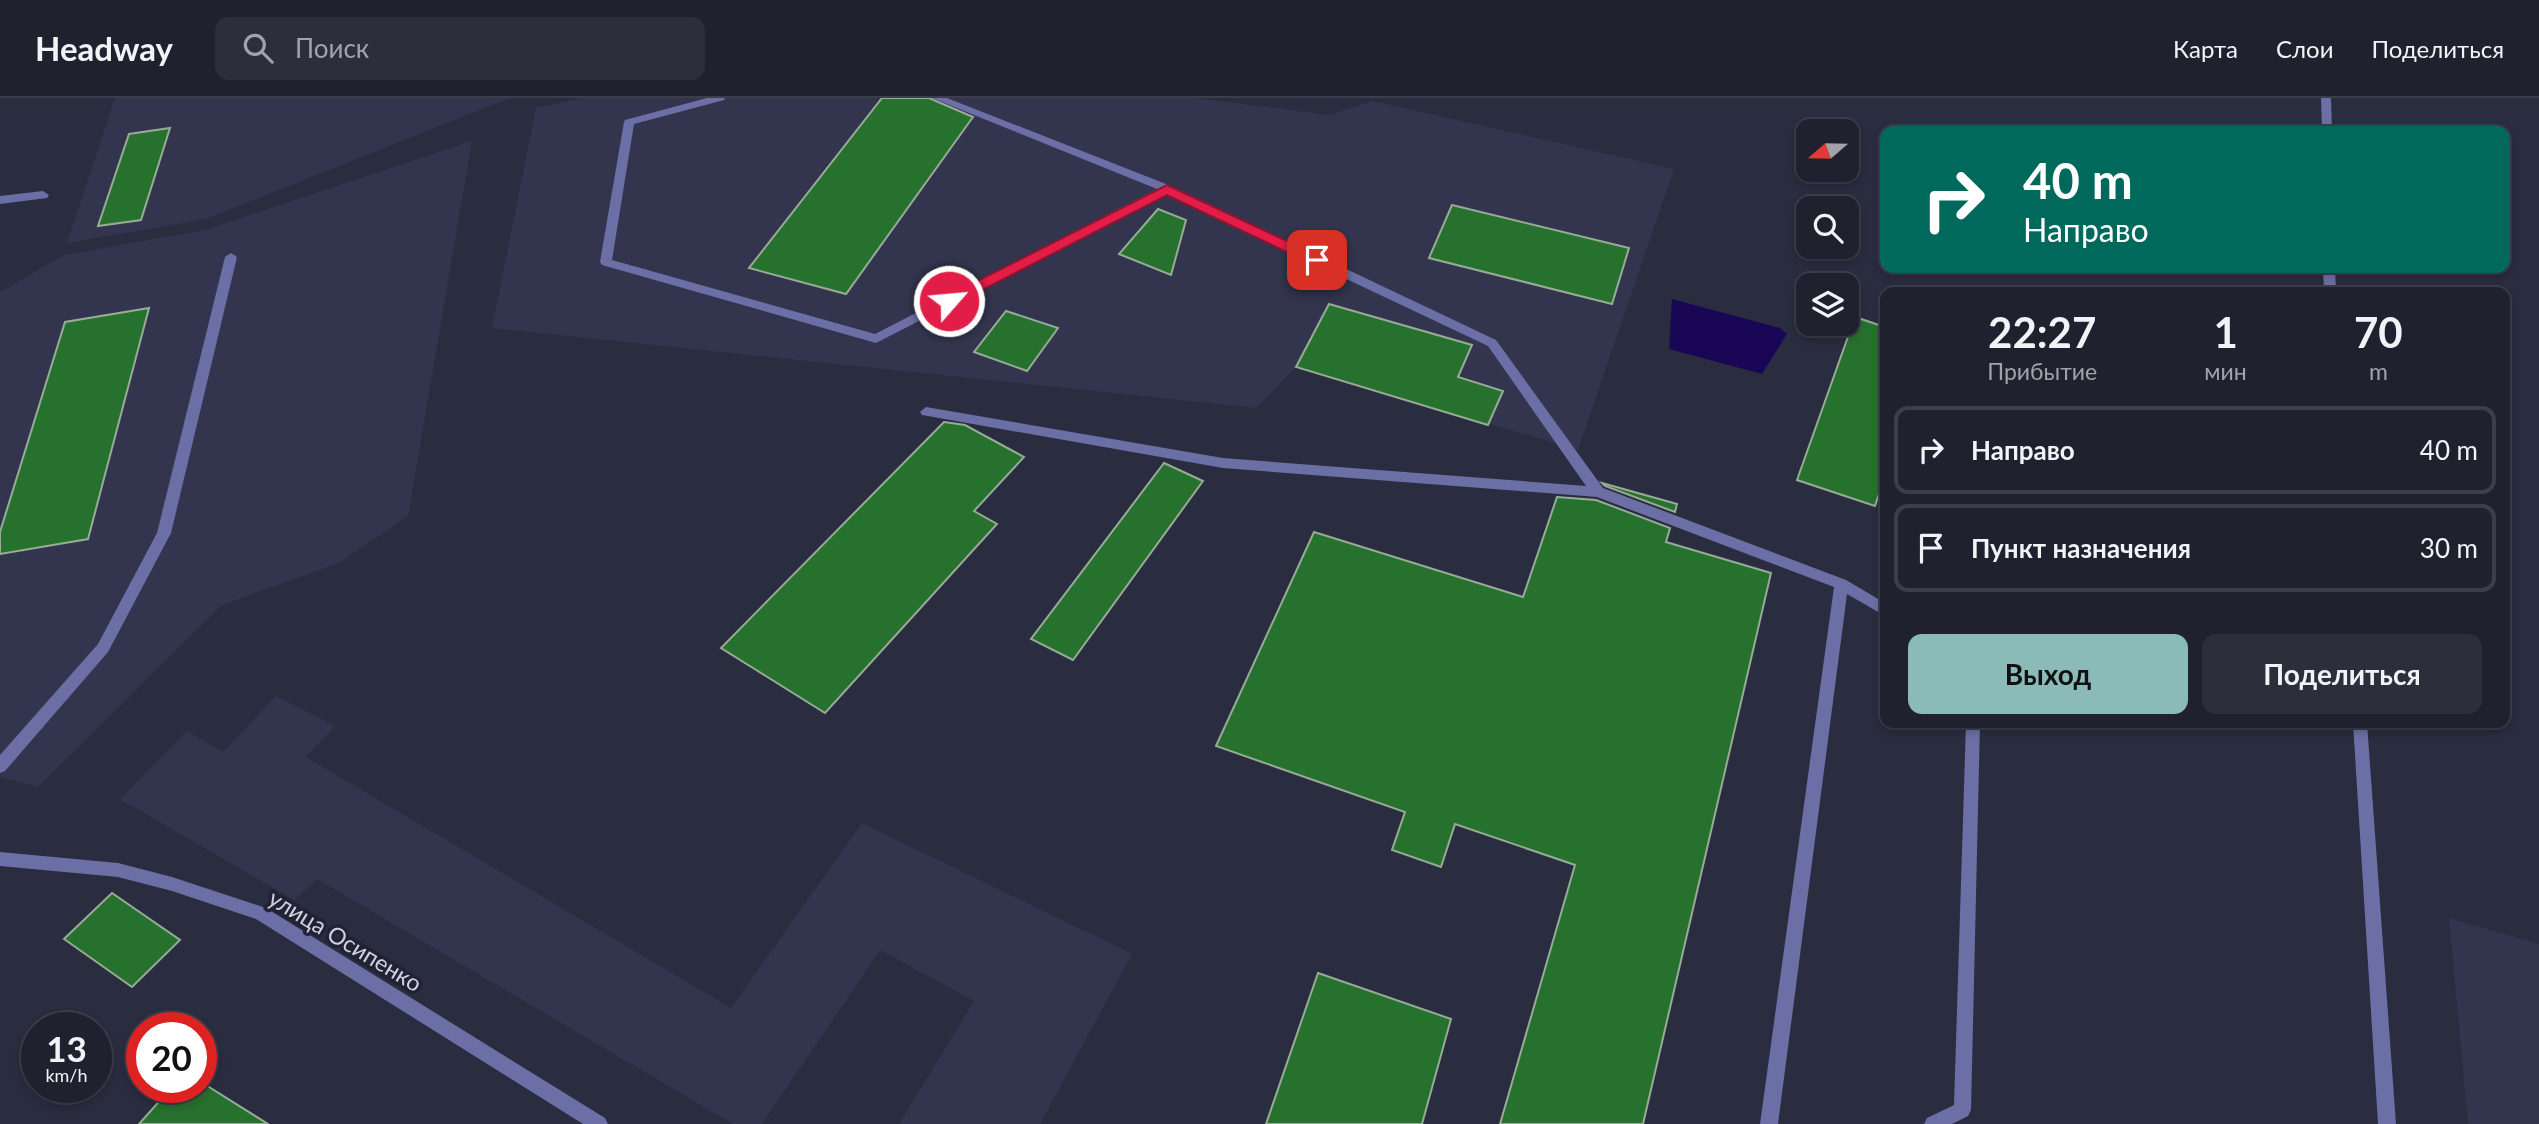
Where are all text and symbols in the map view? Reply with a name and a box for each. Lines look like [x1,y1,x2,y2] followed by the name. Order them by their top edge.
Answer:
[215,17,705,80] search box
[35,28,173,68] text: Headway
[239,29,277,67] icon: search
[295,32,369,64] text: Поиск
[2173,34,2238,63] text: Карта
[2276,34,2333,63] text: Слои
[2371,34,2504,63] text: Поделиться
[1796,119,1858,182] north arrow
[1796,119,1859,336] map controls
[2023,151,2133,209] text: 40 m
[1908,154,1999,245] icon: right
[1796,196,1859,259] button: search
[2023,210,2149,249] text: Направо
[1287,230,1347,290] pin
[1298,241,1336,279] icon: arrive
[912,264,986,338] position arrow
[1796,273,1859,336] button: layers
[1988,307,2096,357] text: 22:27
[2213,307,2238,357] text: 1
[2354,307,2403,357] text: 70
[1987,357,2097,385] text: Прибытие
[2204,357,2247,385] text: мин
[2369,357,2388,385] text: m
[1912,431,1950,469] icon: right
[1971,434,2075,466] text: Направо
[2420,434,2478,466] text: 40 m
[1912,529,1950,567] icon: arrive
[1971,532,2191,564] text: Пункт назначения
[2420,532,2478,564] text: 30 m
[1908,634,2188,714] button: Выход
[2202,634,2482,714] button: Поделиться
[264,883,427,997] street label: улица Осипенко
[126,1012,217,1103] speed limit sign: 20
[46,1027,87,1069] text: 13
[45,1064,88,1086] text: km/h

